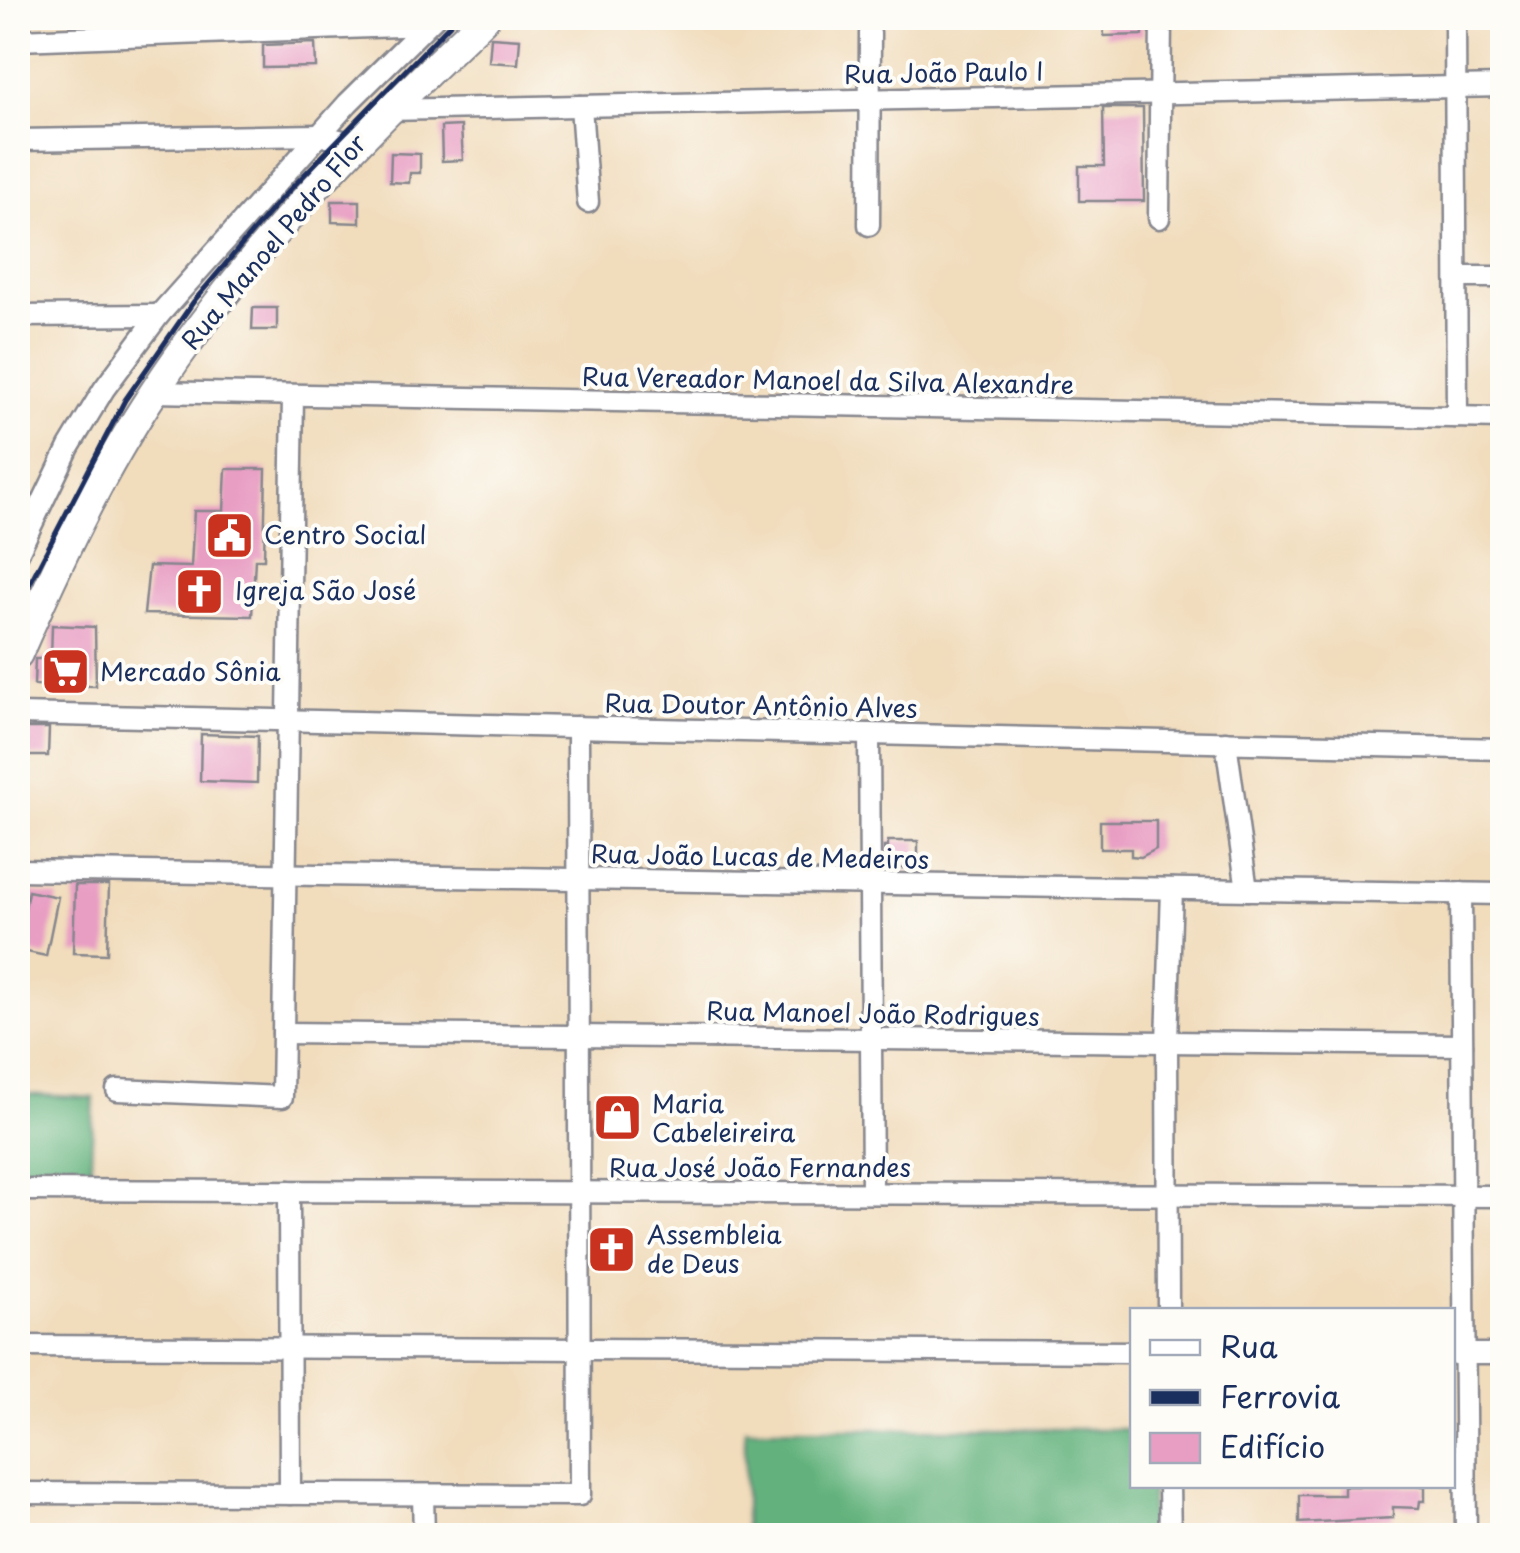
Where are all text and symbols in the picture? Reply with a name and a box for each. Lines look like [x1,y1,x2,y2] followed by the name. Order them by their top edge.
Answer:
[844,51,1044,93] street label: Rua João Paulo I
[172,125,375,357] street label: Rua Manoel Pedro Flor
[582,357,1074,403] street label: Rua Vereador Manoel da Silva Alexandre
[203,509,255,561] public building icon: Centro Social
[264,515,426,553] place label: Centro Social
[174,565,226,617] church icon: Igreja São José
[235,571,416,609] place label: Igreja São José
[39,646,91,698] supermarket icon: Mercado Sônia
[100,652,281,690] place label: Mercado Sônia
[604,683,918,727] street label: Rua Doutor Antônio Alves
[591,834,929,878] street label: Rua João Lucas de Medeiros
[706,991,1040,1035] street label: Rua Manoel João Rodrigues
[652,1084,796,1151] place label: Maria Cabeleireira
[591,1092,643,1144] shop icon: Maria Cabeleireira
[609,1148,911,1186] street label: Rua José João Fernandes
[647,1215,782,1282] place label: Assembleia de Deus
[586,1223,638,1275] church icon: Assembleia de Deus
[1130,1308,1455,1488] legend
[1220,1323,1278,1368] text: Rua
[1220,1373,1340,1418] text: Ferrovia
[1220,1423,1325,1468] text: Edifício

